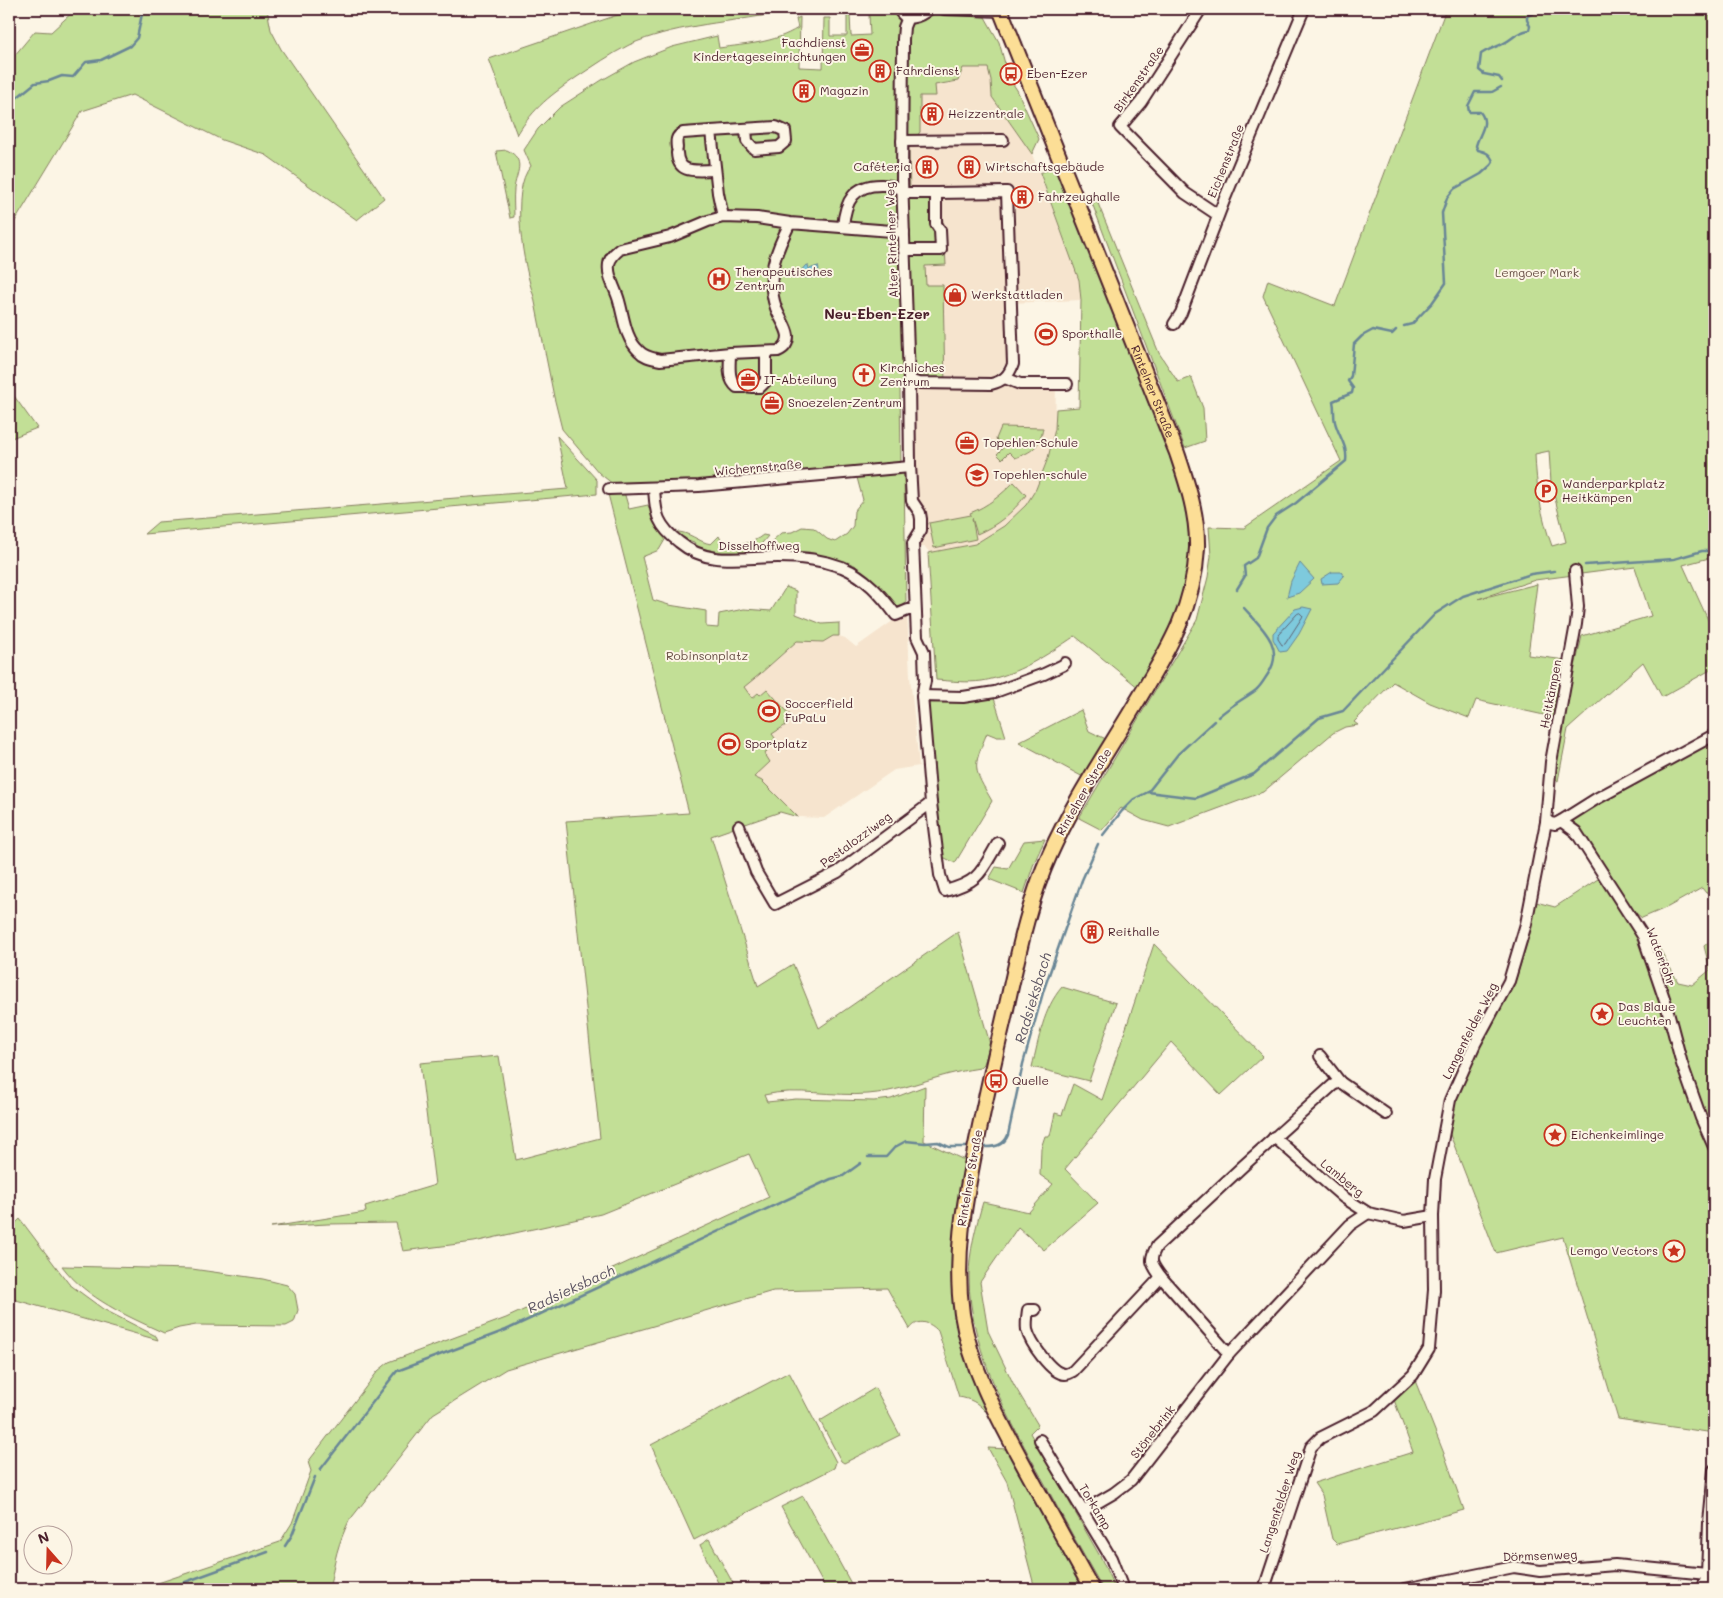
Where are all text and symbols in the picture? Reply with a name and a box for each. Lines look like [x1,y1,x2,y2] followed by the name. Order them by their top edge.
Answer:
[694,34,846,64] place label: Fachdienst Kindertageseinrichtungen
[850,38,874,62] office icon: Fachdienst Kindertageseinrichtungen
[1109,42,1167,115] street label: Birkenstraße
[868,59,892,83] building icon: Fahrdienst
[896,62,959,78] place label: Fahrdienst
[999,62,1023,86] bus stop icon: Eben-Ezer
[1027,65,1088,81] place label: Eben-Ezer
[792,79,816,103] building icon: Magazin
[820,82,868,98] place label: Magazin
[920,102,944,126] building icon: Heizzentrale
[948,105,1024,121] place label: Heizzentrale
[1203,121,1247,200] street label: Eichenstraße
[915,155,939,179] building icon: Caféteria
[957,155,981,179] building icon: Wirtschaftsgebäude
[853,158,911,174] place label: Caféteria
[985,158,1105,174] place label: Wirtschaftsgebäude
[881,182,901,299] street label: Alter Rintelner Weg
[1010,185,1034,209] building icon: Fahrzeughalle
[1038,188,1120,204] place label: Fahrzeughalle
[735,263,833,293] place label: Therapeutisches Zentrum
[1495,264,1579,280] park label: Lemgoer Mark
[707,267,731,291] hospital icon: Therapeutisches Zentrum
[943,283,967,307] shop icon: Werkstattladen
[971,286,1063,302] place label: Werkstattladen
[824,304,930,323] district label: Neu-Eben-Ezer
[1034,322,1058,346] sports icon: Sporthalle
[1062,325,1122,341] place label: Sporthalle
[1128,343,1179,440] street label: Rintelner Straße
[880,359,945,389] place label: Kirchliches Zentrum
[852,363,876,387] church icon: Kirchliches Zentrum
[736,368,760,392] office icon: IT-Abteilung
[764,371,837,387] place label: IT-Abteilung
[760,391,784,415] office icon: Snoezelen-Zentrum
[788,394,902,410] place label: Snoezelen-Zentrum
[955,431,979,455] office icon: Topehlen-Schule
[983,434,1078,450] place label: Topehlen-Schule
[713,455,802,479] street label: Wichernstraße
[965,463,989,487] school or university icon: Topehlen-schule
[993,466,1087,482] place label: Topehlen-schule
[1562,475,1665,505] place label: Wanderparkplatz Heitkämpen
[1534,479,1558,503] parking icon: Wanderparkplatz Heitkämpen
[719,537,800,553] street label: Disselhoffweg
[666,647,748,663] park label: Robinsonplatz
[1536,658,1565,730] street label: Heitkämpen
[785,695,853,725] place label: Soccerfield FuPaLu
[757,699,781,723] sports icon: Soccerfield FuPaLu
[717,732,741,756] sports icon: Sportplatz
[745,735,808,751] place label: Sportplatz
[1052,745,1115,838] street label: Rintelner Straße
[817,808,894,870] street label: Pestalozziweg
[1080,920,1104,944] building icon: Reithalle
[1108,923,1160,939] place label: Reithalle
[1643,925,1680,988] street label: Waterfohr
[1010,950,1055,1046] water label: Radsieksbach
[1438,979,1500,1082] street label: Langenfelder Weg
[1618,998,1675,1028] place label: Das Blaue Leuchten
[1590,1002,1614,1026] place icon: Das Blaue Leuchten
[984,1069,1008,1093] bus stop icon: Quelle
[1012,1072,1049,1088] place label: Quelle
[1543,1123,1567,1147] place icon: Eichenkeimlinge
[1571,1126,1664,1142] place label: Eichenkeimlinge
[953,1128,985,1228] street label: Rintelner Straße
[1318,1155,1368,1200] street label: Lamberg
[1662,1239,1686,1263] place icon: Lemgo Vectors
[1570,1242,1658,1258] place label: Lemgo Vectors
[524,1260,618,1317] water label: Radsieksbach
[1126,1401,1178,1461] street label: Stönebrink
[1255,1449,1303,1555] street label: Langenfelder Weg
[1076,1481,1116,1532] street label: Torkamp
[22,1526,72,1576] north arrow
[35,1527,52,1548] text: N
[1502,1546,1578,1564] street label: Dörmsenweg

